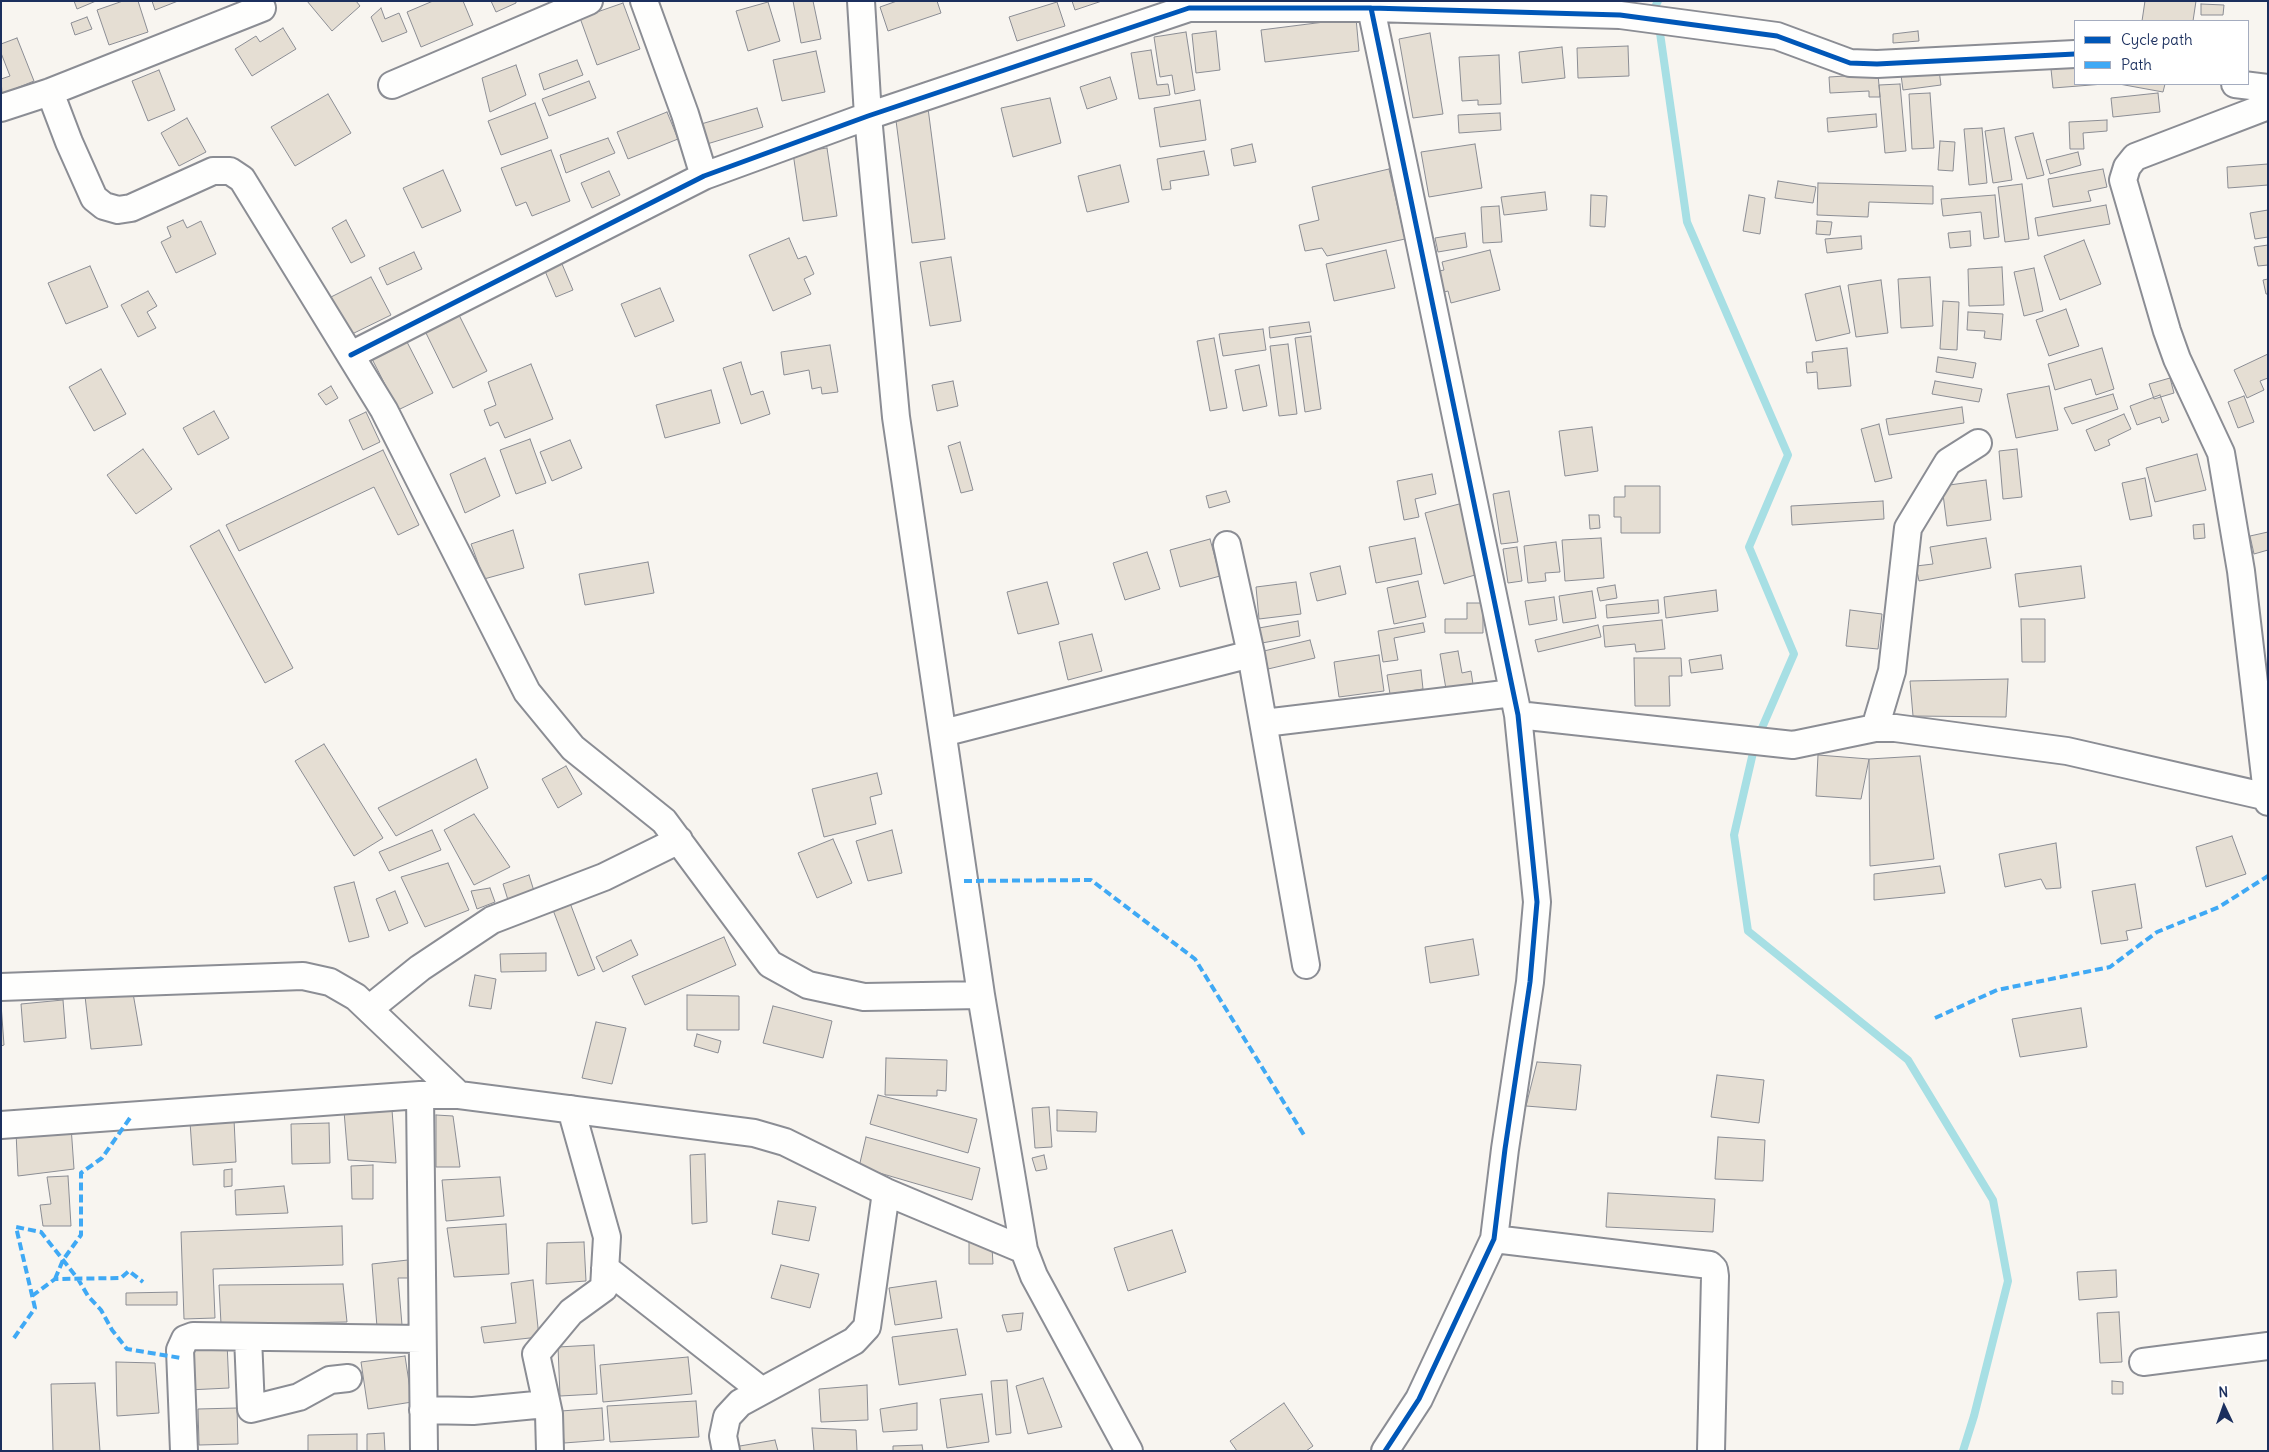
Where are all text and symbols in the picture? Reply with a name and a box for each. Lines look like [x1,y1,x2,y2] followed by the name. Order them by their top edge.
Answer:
[2074,20,2249,85] legend
[2121,30,2193,49] text: Cycle path
[2121,55,2152,74] text: Path
[2199,1382,2249,1432] north arrow
[2218,1383,2229,1401] text: N

